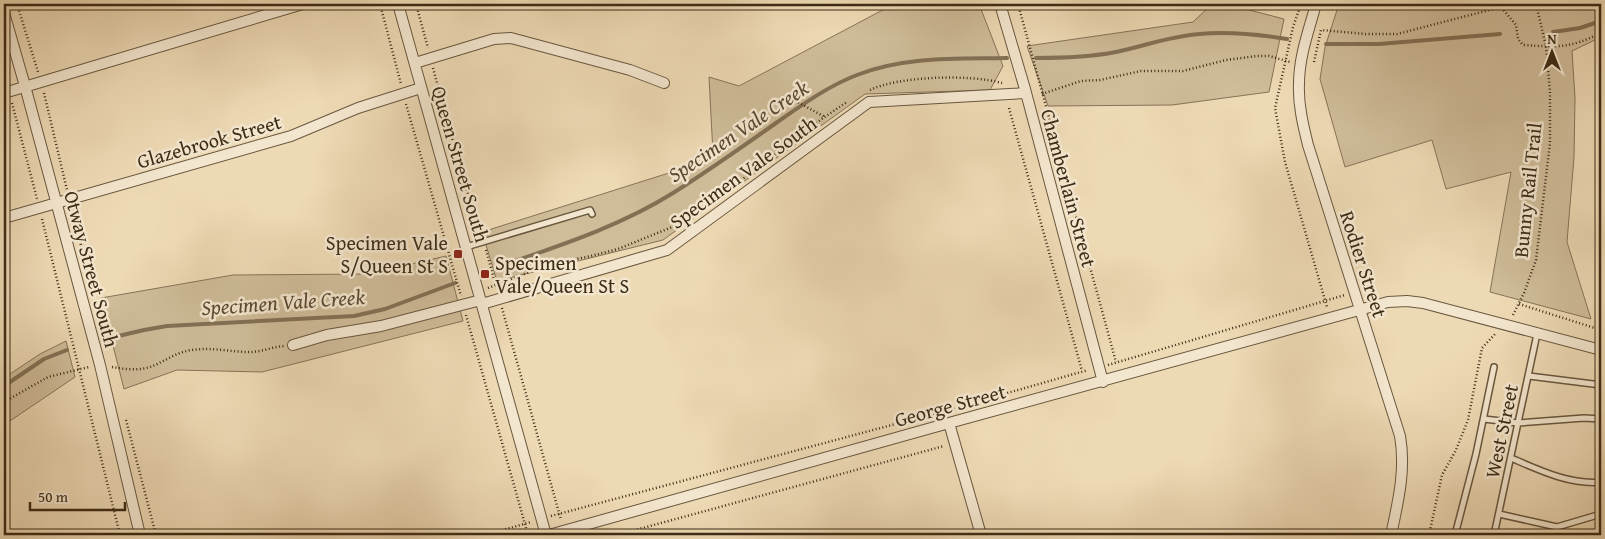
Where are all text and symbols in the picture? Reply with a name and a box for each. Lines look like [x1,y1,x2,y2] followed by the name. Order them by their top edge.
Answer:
[1528,28,1578,78] north arrow
[1547,29,1557,49] text: N
[661,72,815,190] water label: Specimen Vale Creek
[425,82,497,246] street label: Queen Street South
[1034,106,1104,270] street label: Chamberlain Street
[133,107,285,175] street label: Glazebrook Street
[663,109,823,235] street label: Specimen Vale South
[1505,121,1549,259] street label: Bunny Rail Trail
[57,187,127,351] street label: Otway Street South
[1333,207,1395,321] street label: Rodier Street
[326,228,448,280] place label: Specimen Vale S/Queen St S
[452,248,464,260] marker: Specimen Vale S/Queen St S
[495,248,629,300] place label: Specimen Vale/Queen St S
[479,268,491,280] marker: Specimen Vale/Queen St S
[200,281,366,323] water label: Specimen Vale Creek
[891,376,1009,434] street label: George Street
[1477,381,1525,481] street label: West Street
[30,479,125,511] scale bar
[38,486,69,507] text: 50 m

